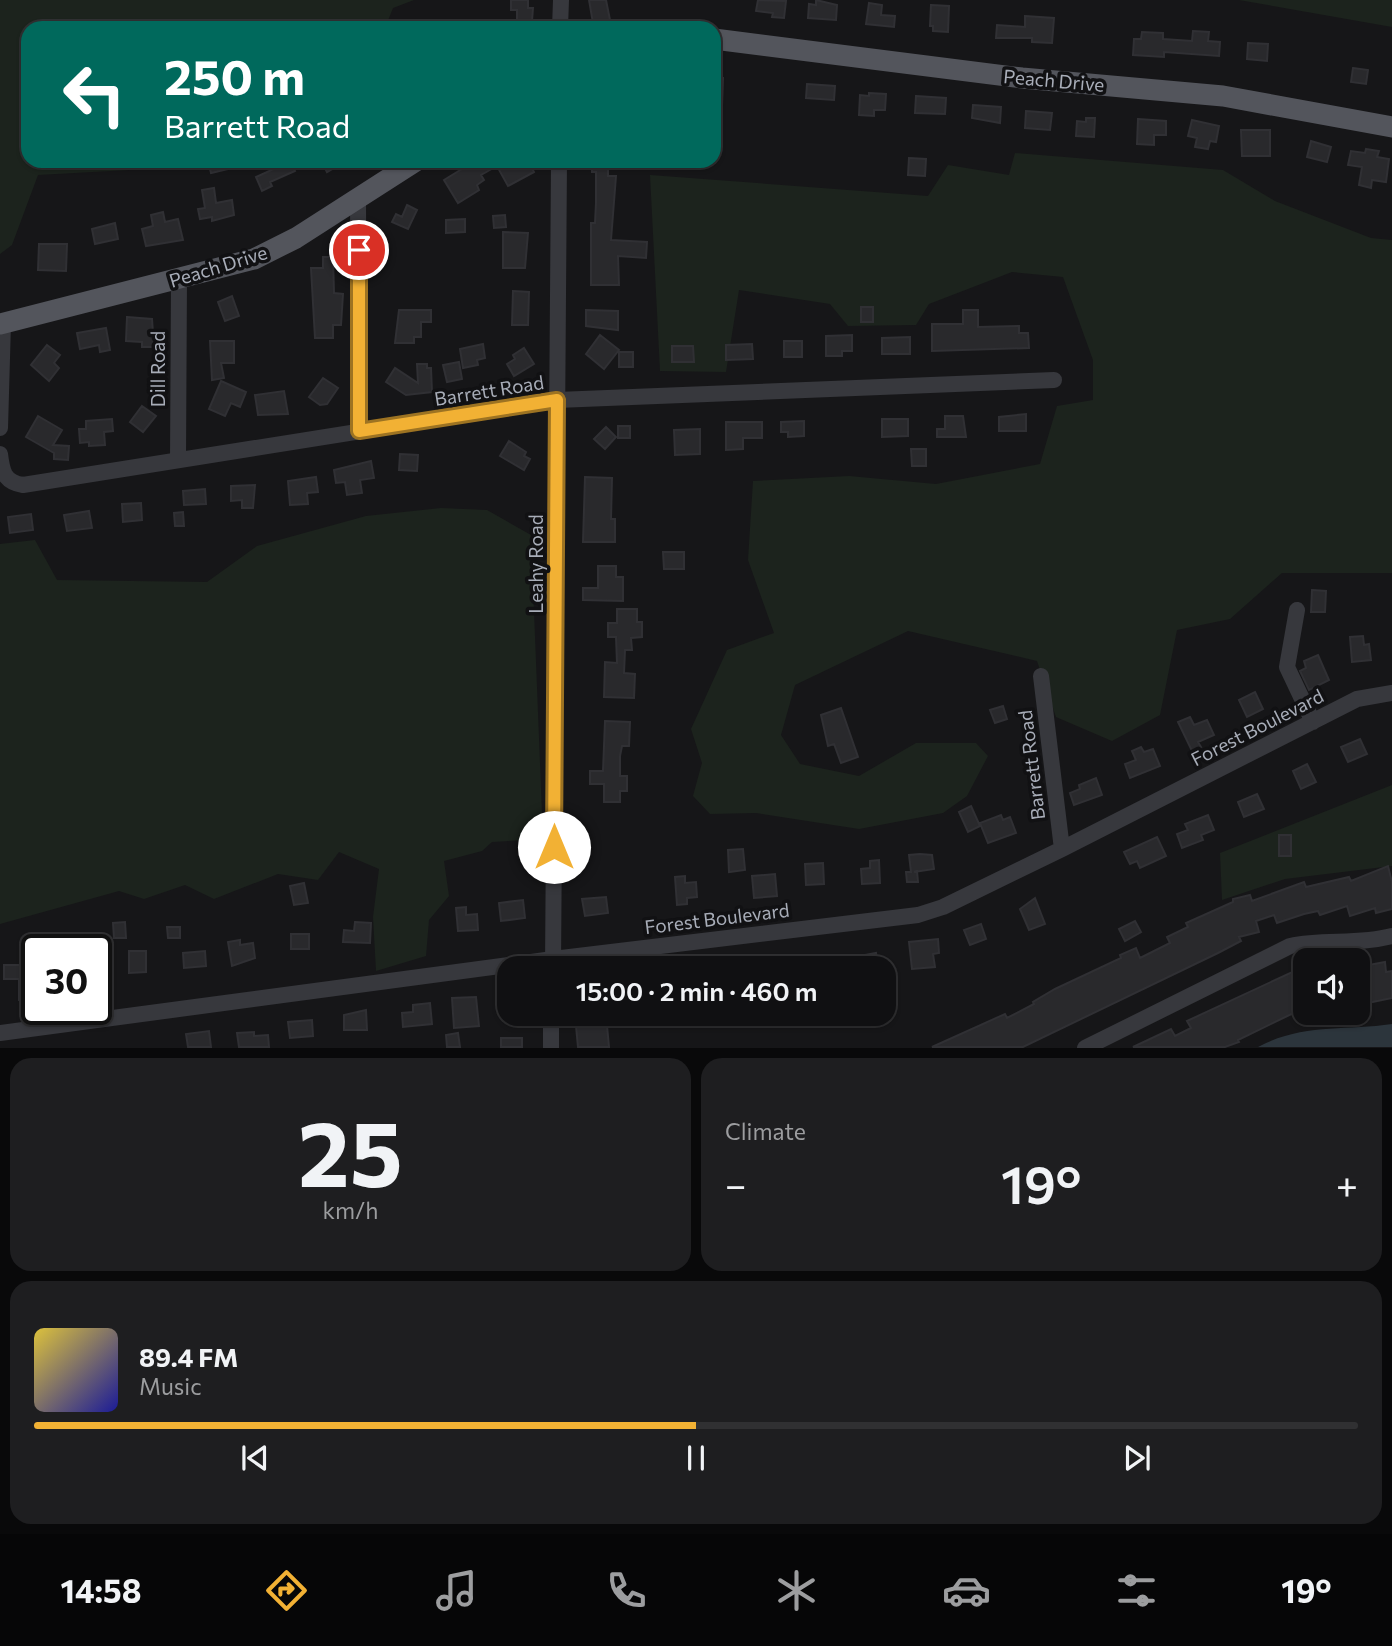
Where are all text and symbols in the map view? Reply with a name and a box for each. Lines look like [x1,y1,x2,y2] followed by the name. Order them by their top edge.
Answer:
[164,45,305,105] text: 250 m
[49,49,140,140] icon: left
[1003,64,1105,96] street label: Peach Drive
[164,105,350,145] text: Barrett Road
[329,220,389,280] pin
[340,231,378,269] icon: arrive
[166,240,270,292] street label: Peach Drive
[146,331,169,407] street label: Dill Road
[433,370,545,410] street label: Barrett Road
[524,514,547,614] street label: Leahy Road
[1187,684,1327,770] street label: Forest Boulevard
[1013,709,1049,821] street label: Barrett Road
[517,810,591,884] position arrow
[643,898,791,938] street label: Forest Boulevard
[21,934,112,1025] speed limit sign: 30
[1293,948,1370,1025] map controls
[1293,948,1370,1025] button: sound
[576,975,817,1006] text: 15:00 · 2 min · 460 m
[298,1094,403,1206] text: 25
[725,1117,806,1145] text: Climate
[1001,1151,1081,1215] text: 19°
[725,1160,747,1207] text: −
[1336,1160,1358,1207] text: +
[323,1196,378,1224] text: km/h
[139,1341,238,1372] text: 89.4 FM
[139,1372,202,1400] text: Music
[236,1439,274,1477] icon: previous
[677,1439,715,1477] icon: pause
[1118,1439,1156,1477] icon: next
[262,1566,311,1615] icon: directions
[432,1566,481,1615] icon: music
[602,1566,651,1615] icon: phone
[772,1566,821,1615] icon: climate
[942,1566,991,1615] icon: car
[1112,1566,1161,1615] icon: filters
[60,1570,141,1610] text: 14:58
[1281,1570,1332,1610] text: 19°

